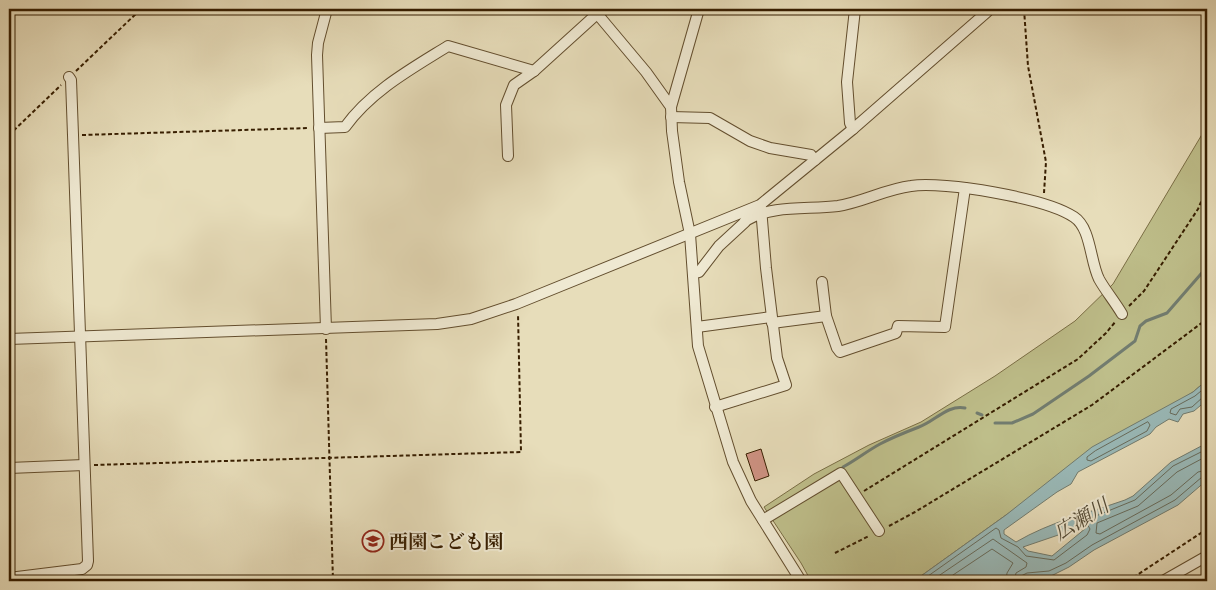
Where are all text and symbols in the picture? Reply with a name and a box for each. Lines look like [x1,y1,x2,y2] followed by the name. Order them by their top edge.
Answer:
[1049,491,1115,546] water label: 広瀬川
[361,529,385,553] school or university icon: 西園こども園
[389,529,503,554] place label: 西園こども園

